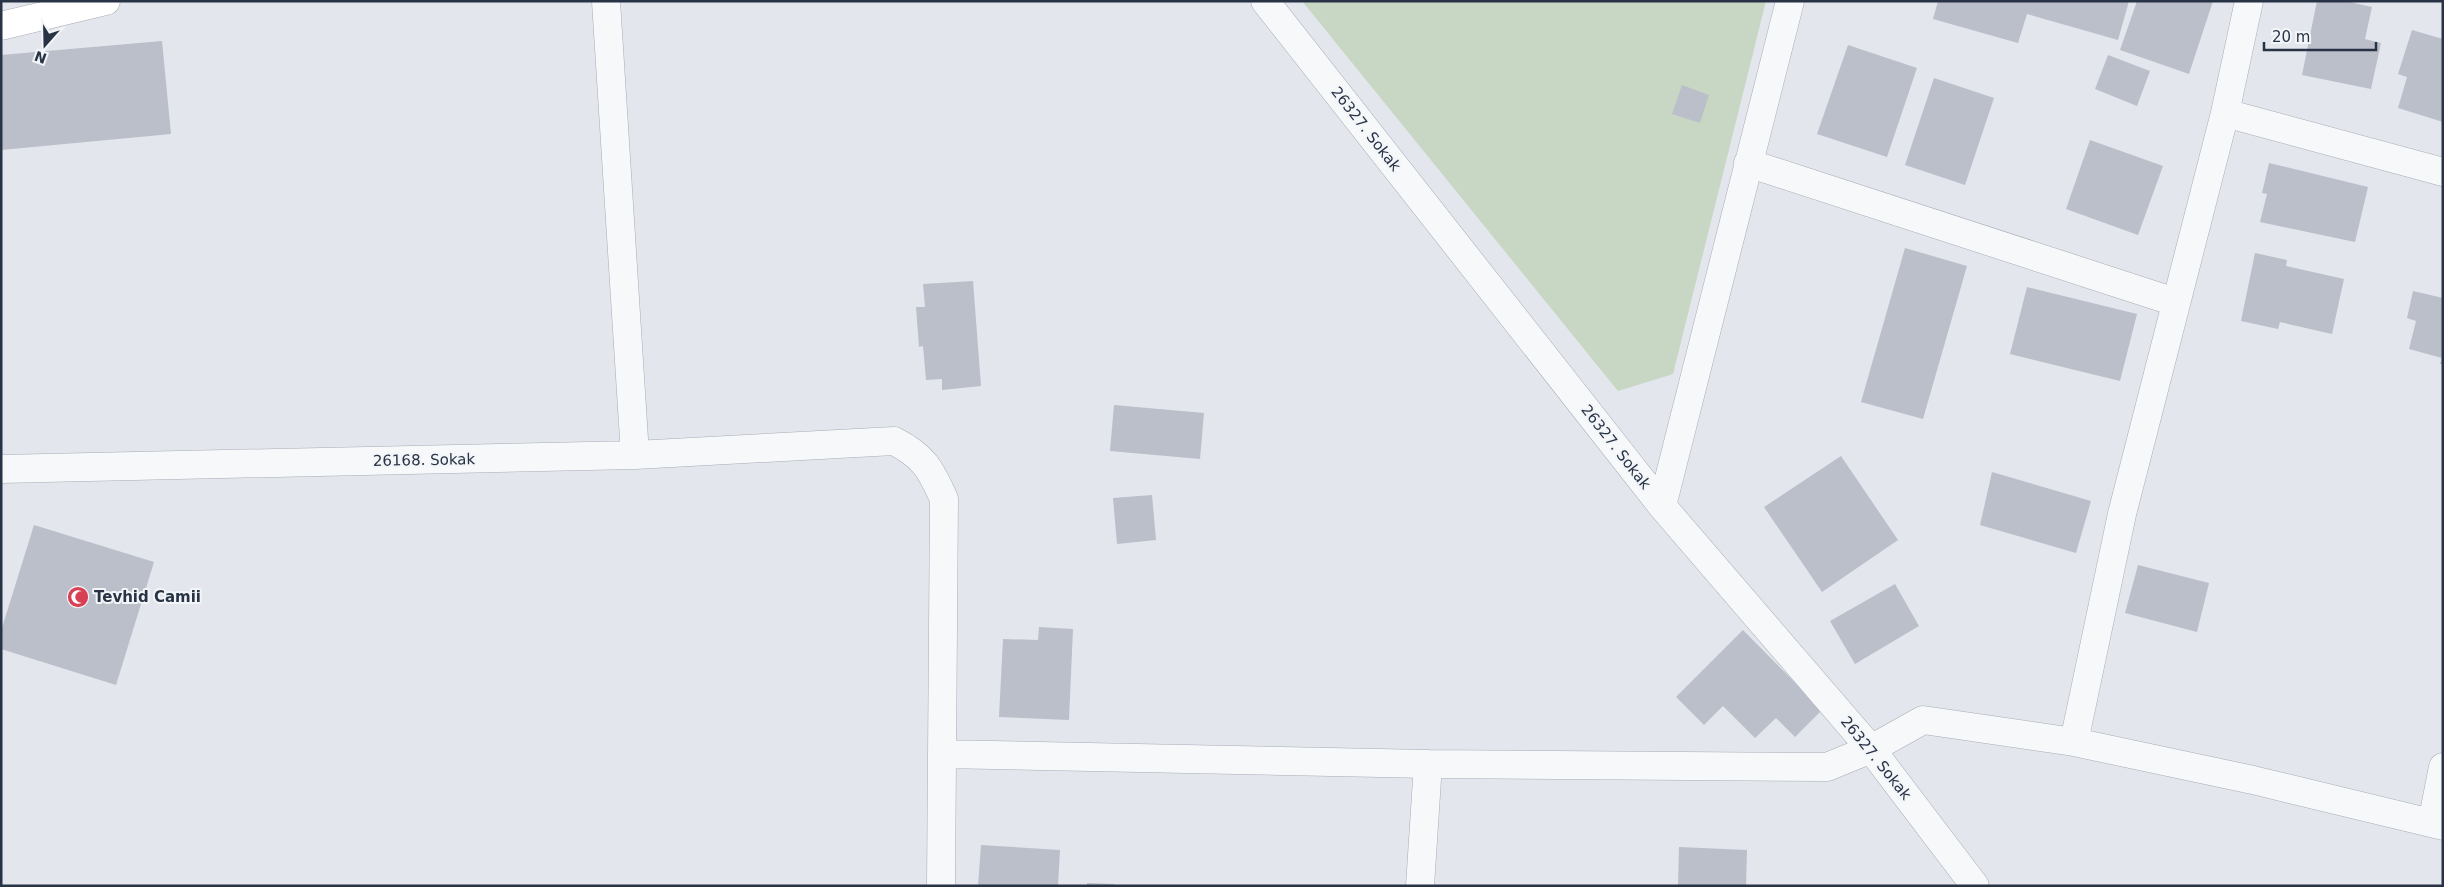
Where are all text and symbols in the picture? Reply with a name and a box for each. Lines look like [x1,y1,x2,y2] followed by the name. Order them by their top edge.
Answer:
[20,20,70,70] north arrow
[2264,20,2376,52] scale bar
[2272,28,2310,46] text: 20 m
[32,48,49,67] text: N
[1327,83,1405,175] street label: 26327. Sokak
[1577,401,1655,493] street label: 26327. Sokak
[373,450,476,470] street label: 26168. Sokak
[66,585,90,609] mosque icon: Tevhid Camii
[94,588,201,606] place label: Tevhid Camii
[1837,713,1915,804] street label: 26327. Sokak

